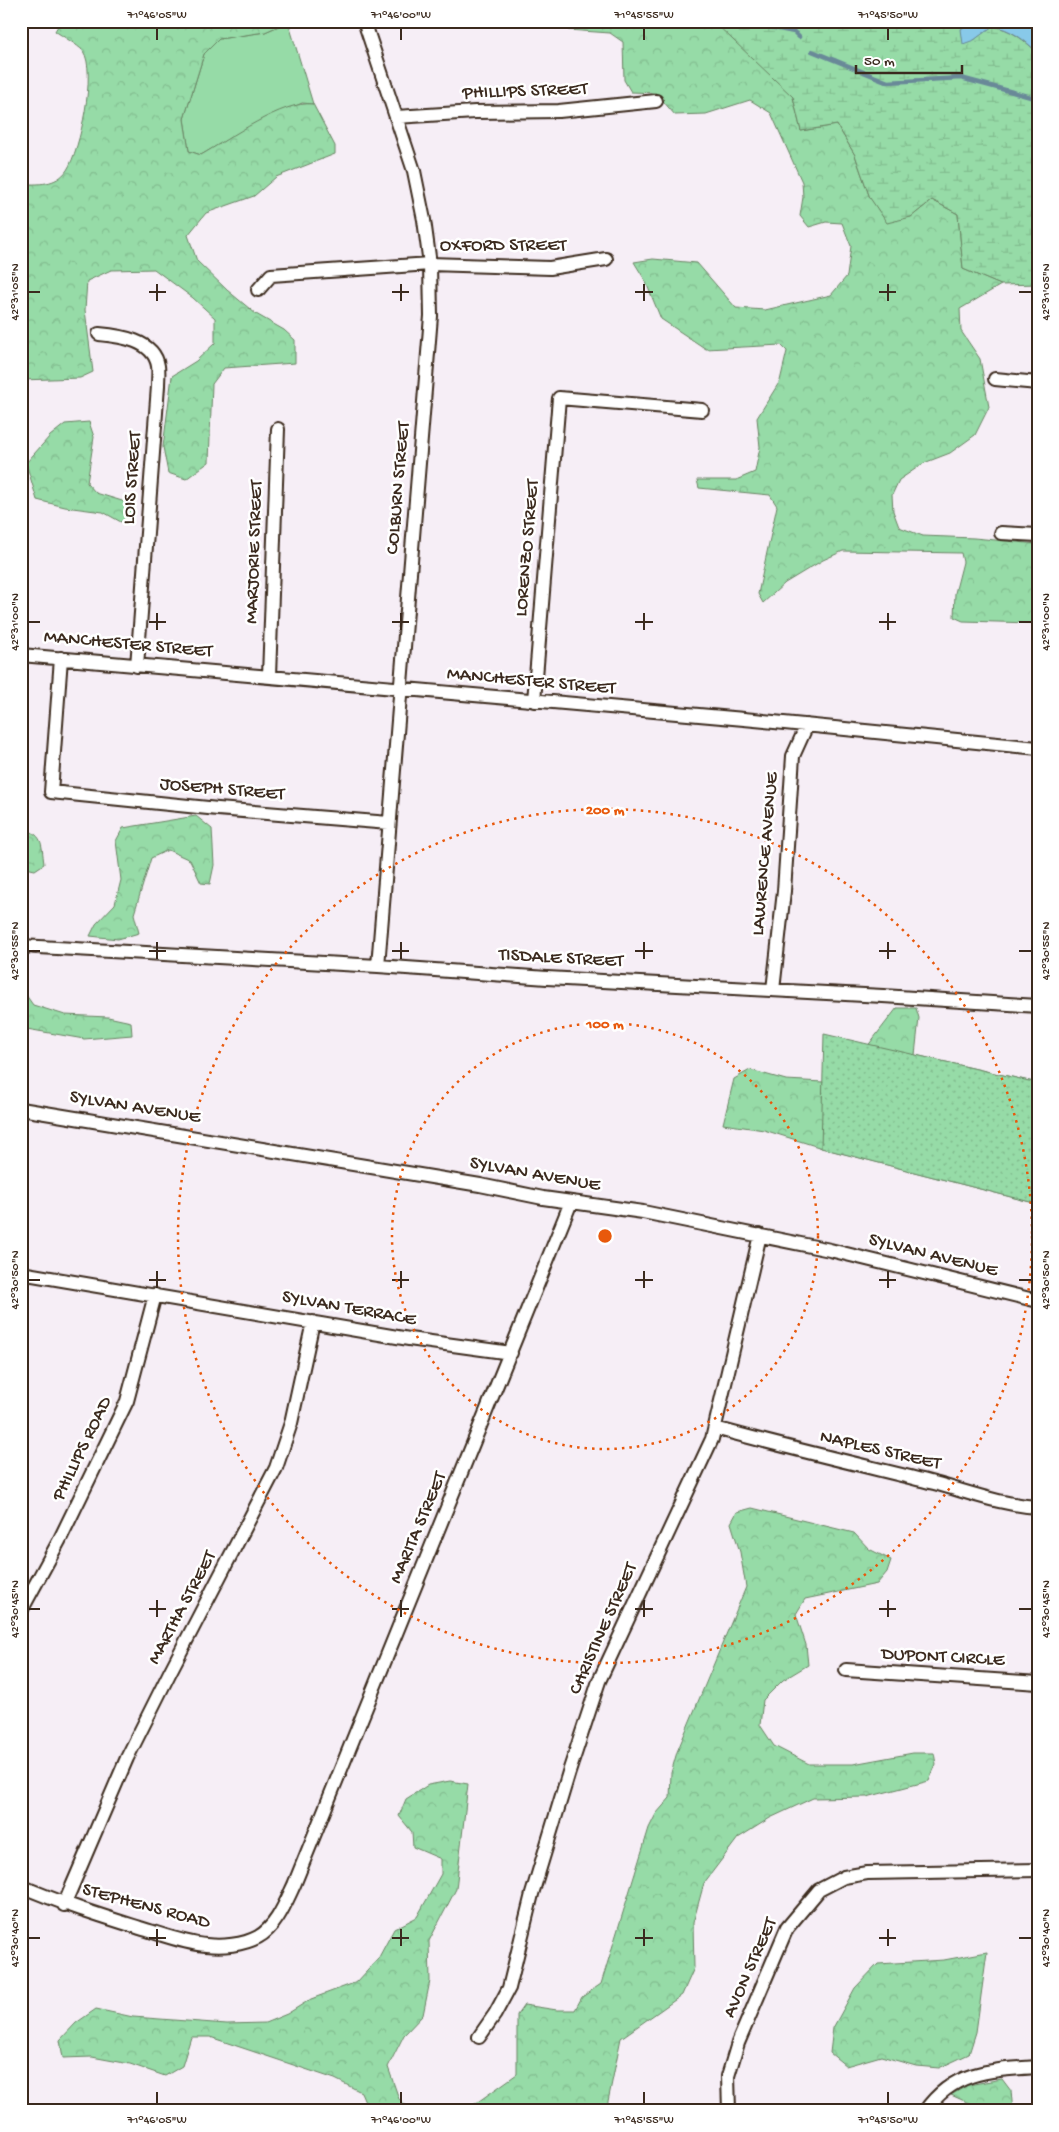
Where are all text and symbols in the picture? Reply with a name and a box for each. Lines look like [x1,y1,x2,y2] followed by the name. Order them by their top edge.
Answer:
[126,9,187,23] text: 71°46'05"W
[370,9,431,23] text: 71°46'00"W
[613,9,674,23] text: 71°45'55"W
[857,9,918,23] text: 71°45'50"W
[856,42,963,74] scale bar
[864,53,895,71] text: 50 m
[461,78,589,106] street label: PHILLIPS STREET
[440,235,567,258] street label: OXFORD STREET
[9,263,23,321] text: 42°31'05"N
[1040,263,1054,321] text: 42°31'05"N
[382,420,416,555] street label: COLBURN STREET
[118,430,148,525] street label: LOIS STREET
[511,478,546,618] street label: LORENZO STREET
[241,479,269,624] street label: MARJORIE STREET
[9,593,23,651] text: 42°31'00"N
[1040,593,1054,651] text: 42°31'00"N
[43,626,214,664] street label: MANCHESTER STREET
[446,663,617,701] street label: MANCHESTER STREET
[747,770,785,937] street label: LAWRENCE AVENUE
[159,773,286,807] street label: JOSEPH STREET
[586,802,625,820] text: 200 m
[9,922,23,980] text: 42°30'55"N
[1040,922,1054,980] text: 42°30'55"N
[497,944,625,974] street label: TISDALE STREET
[585,1016,624,1034] text: 100 m
[68,1086,203,1130] street label: SYLVAN AVENUE
[468,1152,603,1198] street label: SYLVAN AVENUE
[596,1227,614,1245] centre of rings
[866,1229,1001,1283] street label: SYLVAN AVENUE
[9,1250,23,1310] text: 42°30'50"N
[1040,1250,1054,1310] text: 42°30'50"N
[280,1286,419,1332] street label: SYLVAN TERRACE
[47,1393,118,1506] street label: PHILLIPS ROAD
[817,1426,943,1476] street label: NAPLES STREET
[385,1468,453,1587] street label: MARITA STREET
[143,1547,223,1669] street label: MARTHA STREET
[565,1559,644,1699] street label: CHRISTINE STREET
[9,1580,23,1638] text: 42°30'45"N
[1040,1580,1054,1638] text: 42°30'45"N
[879,1643,1006,1673] street label: DUPONT CIRCLE
[79,1879,213,1935] street label: STEPHENS ROAD
[9,1909,23,1967] text: 42°30'40"N
[1040,1909,1054,1967] text: 42°30'40"N
[719,1914,784,2022] street label: AVON STREET
[126,2114,187,2128] text: 71°46'05"W
[370,2114,431,2128] text: 71°46'00"W
[613,2114,674,2128] text: 71°45'55"W
[857,2114,918,2128] text: 71°45'50"W

